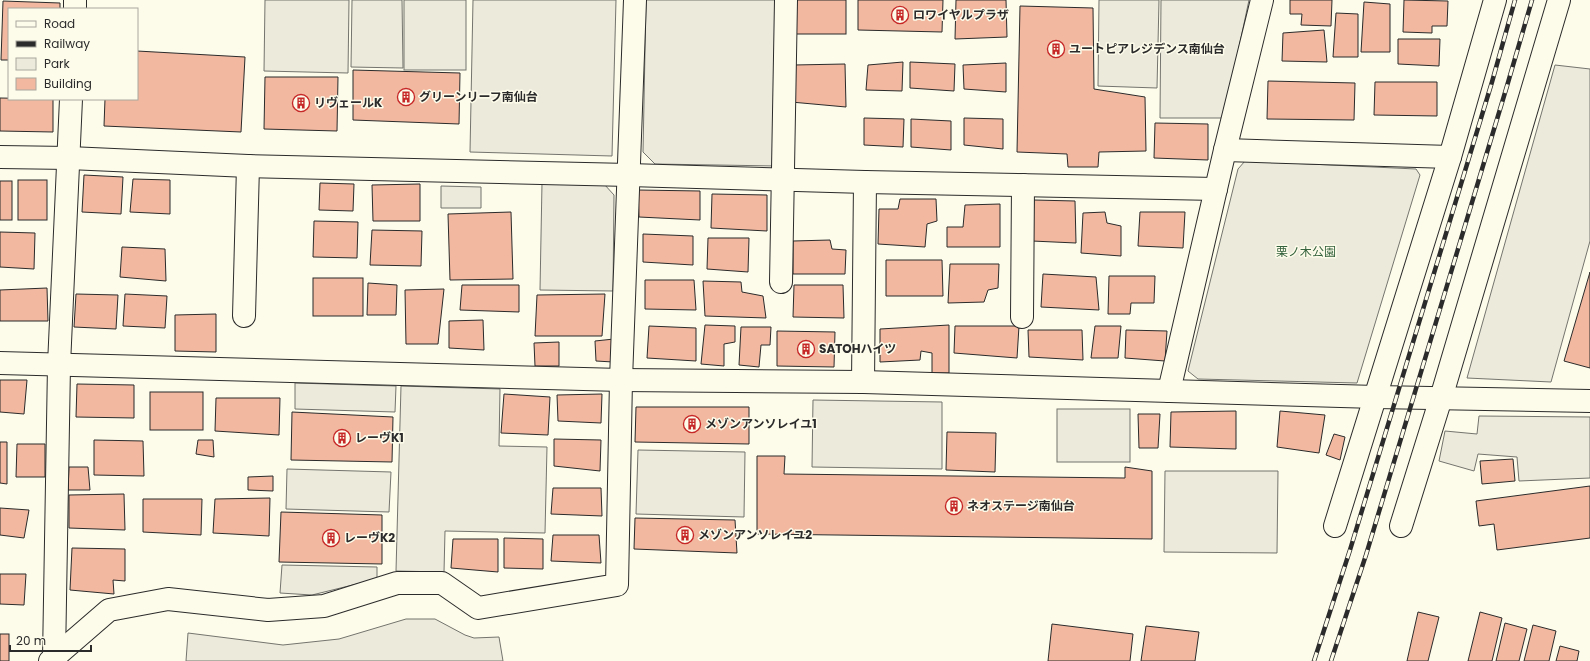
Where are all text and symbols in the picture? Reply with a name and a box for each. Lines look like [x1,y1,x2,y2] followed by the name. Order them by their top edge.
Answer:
[890,5,910,25] building icon: ロワイヤルプラザ
[913,6,1009,23] place label: ロワイヤルプラザ
[8,8,138,100] legend
[44,15,75,32] text: Road
[44,35,90,52] text: Railway
[1046,39,1066,59] building icon: ユートピアレジデンス南仙台
[1069,40,1225,57] place label: ユートピアレジデンス南仙台
[44,55,71,72] text: Park
[44,75,92,92] text: Building
[396,87,416,107] building icon: グリーンリーフ南仙台
[419,88,538,105] place label: グリーンリーフ南仙台
[291,93,311,113] building icon: リヴェールK
[314,94,383,111] place label: リヴェールK
[1276,243,1336,260] park label: 栗ノ木公園
[796,339,816,359] building icon: SATOHハイツ
[819,340,896,357] place label: SATOHハイツ
[682,414,702,434] building icon: メゾンアンソレイユ1
[705,415,817,432] place label: メゾンアンソレイユ1
[332,428,352,448] building icon: レーヴK1
[355,429,404,446] place label: レーヴK1
[944,496,964,516] building icon: ネオステージ南仙台
[967,497,1075,514] place label: ネオステージ南仙台
[675,525,695,545] building icon: メゾンアンソレイユ2
[698,526,812,543] place label: メゾンアンソレイユ2
[321,528,341,548] building icon: レーヴK2
[344,529,395,546] place label: レーヴK2
[10,627,91,653] scale bar
[16,632,46,649] text: 20 m

